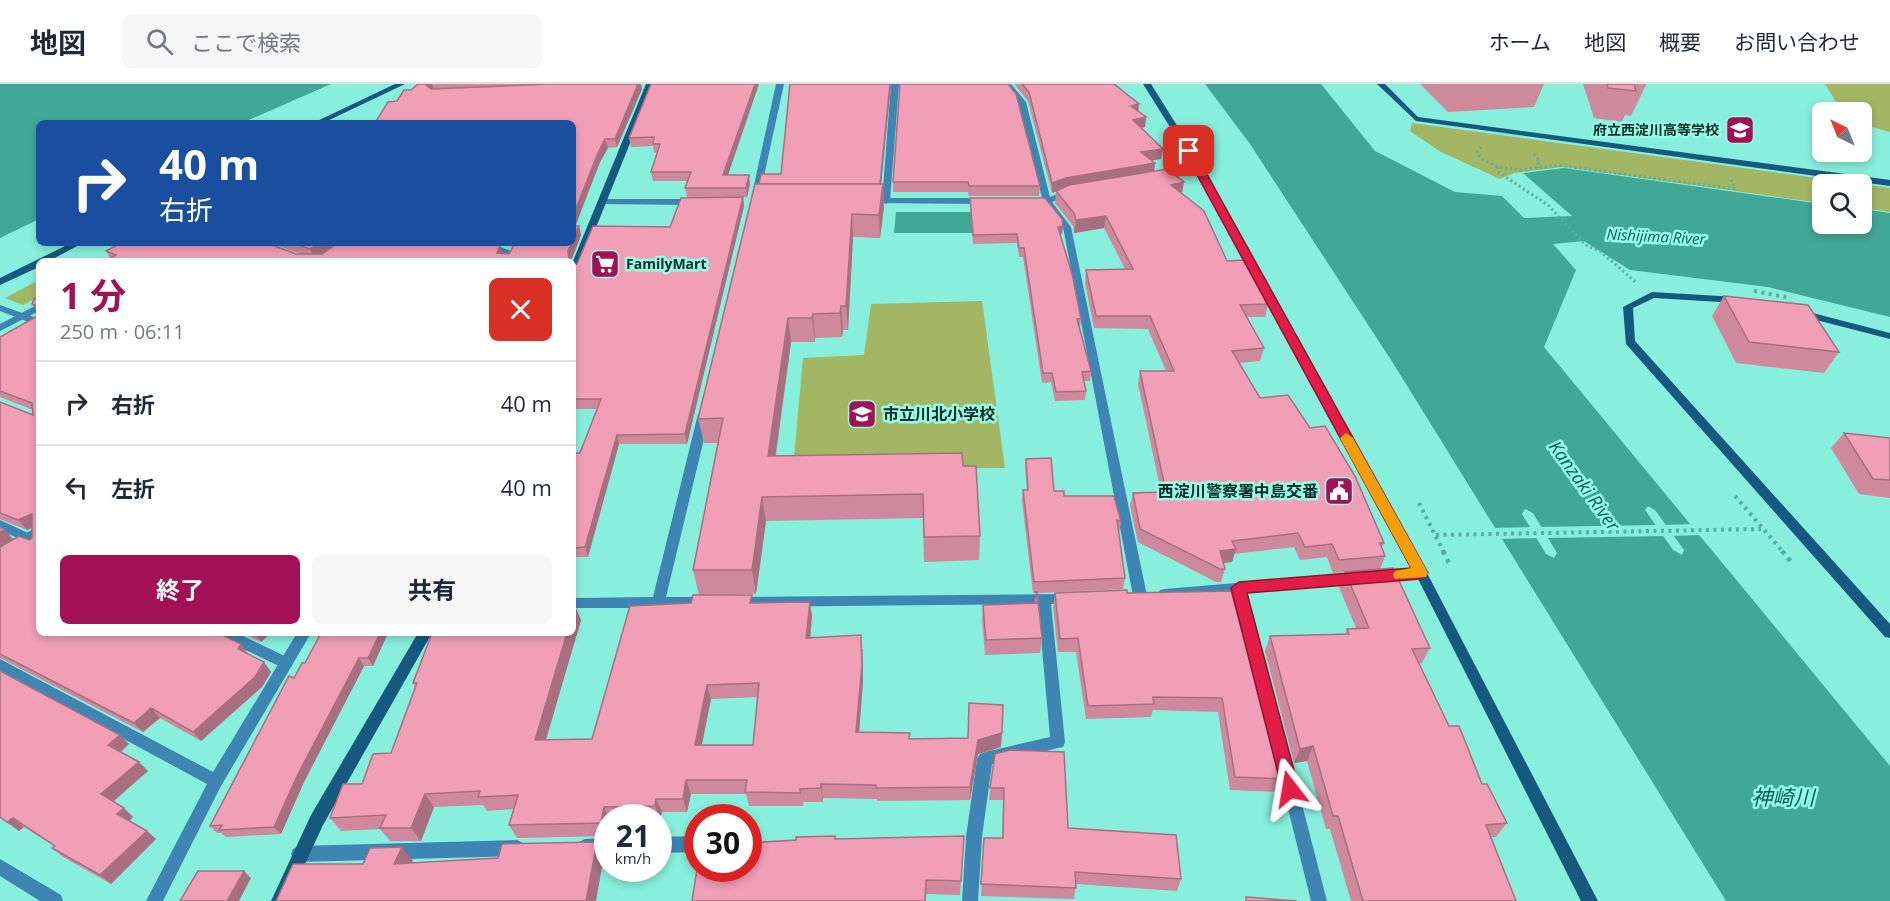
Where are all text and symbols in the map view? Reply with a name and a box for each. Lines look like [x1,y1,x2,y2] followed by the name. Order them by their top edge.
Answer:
[122,14,542,68] search box
[30,23,86,61] text: 地図
[143,25,176,58] icon: search
[191,27,301,57] text: ここで検索
[1489,28,1551,56] text: ホーム
[1584,28,1626,56] text: 地図
[1659,28,1701,56] text: 概要
[1734,28,1860,56] text: お問い合わせ
[1812,102,1872,162] north arrow
[1812,102,1872,234] map controls
[1724,114,1756,146] school or university icon: 府立西淀川高等学校
[1593,120,1719,139] place label: 府立西淀川高等学校
[1163,125,1214,176] pin
[1172,134,1205,167] icon: arrive
[159,135,259,192] text: 40 m
[60,144,138,222] icon: right
[1812,174,1872,234] button: search
[159,191,213,228] text: 右折
[1606,223,1707,249] water label: Nishijima River
[589,248,621,280] supermarket icon: FamilyMart
[626,254,707,273] place label: FamilyMart
[60,271,126,320] text: 1 分
[489,278,552,341] button: close
[60,318,185,345] text: 250 m · 06:11
[60,387,93,420] icon: right
[501,388,552,418] text: 40 m
[111,389,155,419] text: 右折
[846,398,878,430] school or university icon: 市立川北小学校
[883,403,995,425] place label: 市立川北小学校
[1544,435,1626,536] water label: Kanzaki River
[60,471,93,504] icon: left
[501,472,552,502] text: 40 m
[111,473,155,503] text: 左折
[1323,475,1355,507] public building icon: 西淀川警察署中島交番
[1158,480,1318,502] place label: 西淀川警察署中島交番
[60,555,300,624] button: 終了
[312,555,552,624] button: 共有
[1258,757,1322,821] position arrow
[1752,783,1816,811] water label: 神崎川
[684,804,762,882] speed limit sign: 30
[616,815,650,856] text: 21
[615,848,651,868] text: km/h

